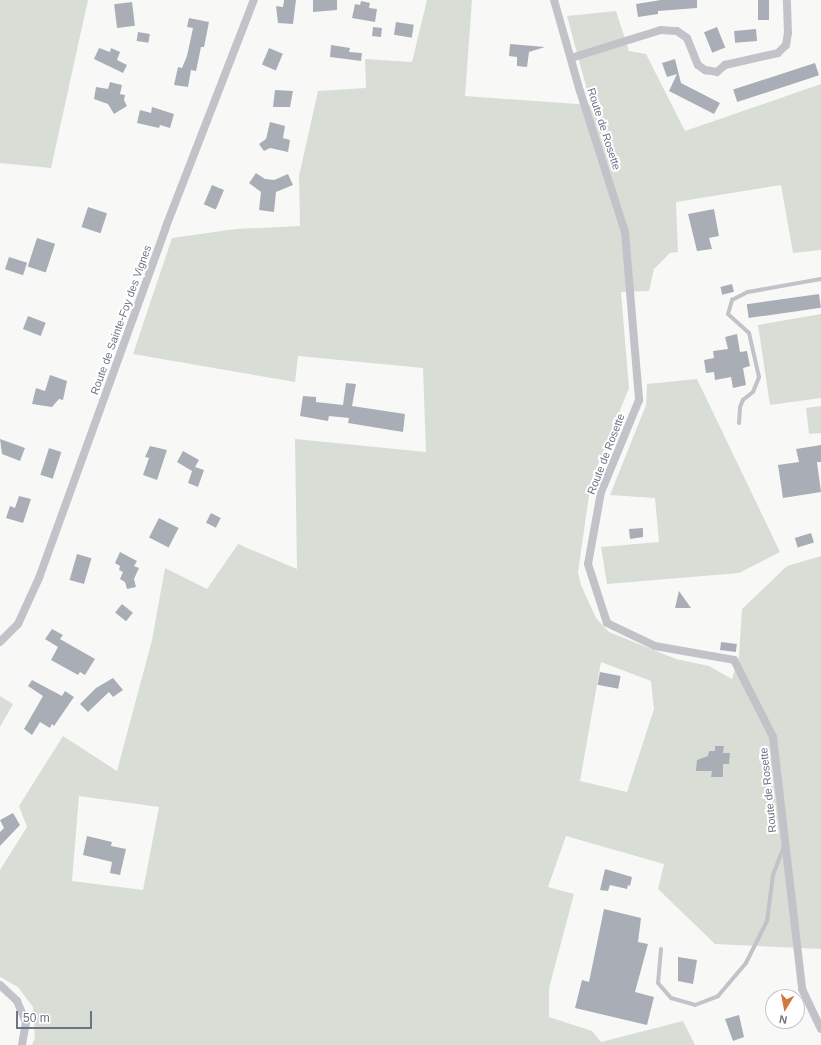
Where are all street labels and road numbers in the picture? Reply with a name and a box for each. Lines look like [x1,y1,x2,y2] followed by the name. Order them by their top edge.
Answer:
[584,86,624,172] street label: Route de Rosette
[88,243,154,397] street label: Route de Sainte-Foy des Vignes
[584,412,628,496] street label: Route de Rosette
[757,747,779,833] street label: Route de Rosette

